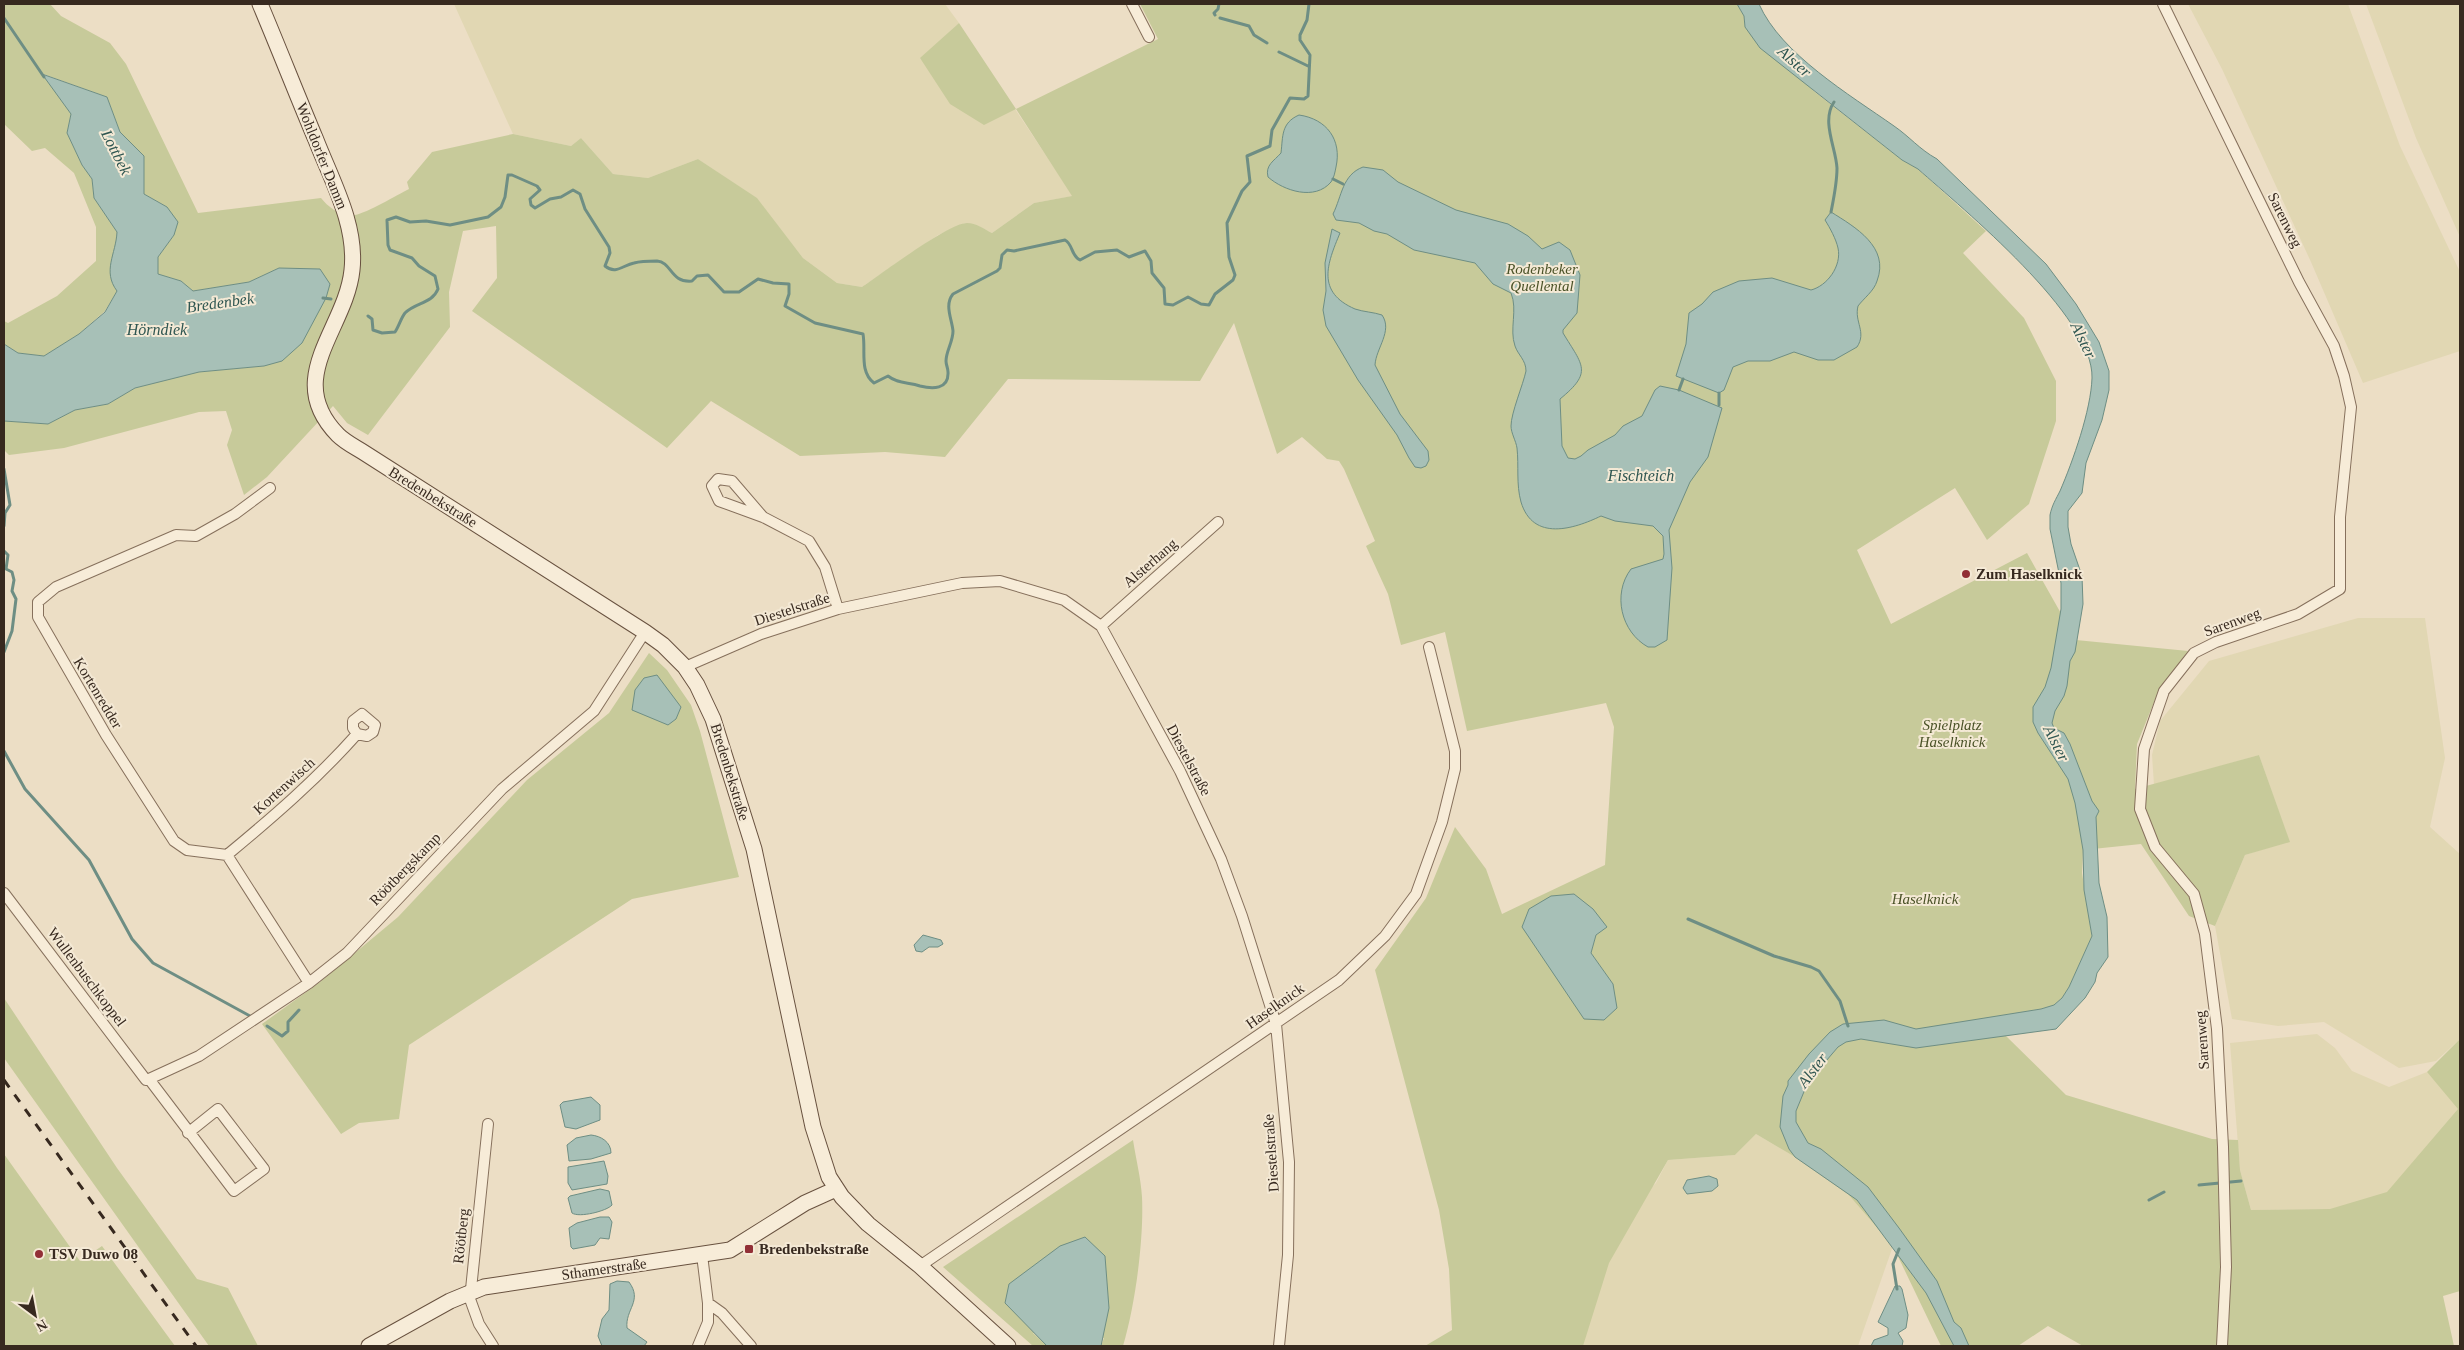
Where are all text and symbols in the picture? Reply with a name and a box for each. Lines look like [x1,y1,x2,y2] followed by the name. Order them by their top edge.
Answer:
[1774,42,1815,81] water label: Alster
[293,100,351,212] street label: Wohldorfer Damm
[98,126,135,178] water label: Lottbek
[2265,190,2305,251] street label: Sarenweg
[1505,261,1578,294] park label: Rodenbeker Quellental
[185,289,256,316] water label: Bredenbek
[2067,318,2100,362] water label: Alster
[126,321,188,338] water label: Hörndiek
[386,464,480,531] street label: Bredenbekstraße
[1607,467,1674,484] water label: Fischteich
[1120,535,1180,591] street label: Alsterhang
[1976,566,2083,582] place label: Zum Haselknick
[1960,568,1972,580] marker: Zum Haselknick
[752,589,832,629] street label: Diestelstraße
[2201,604,2263,640] street label: Sarenweg
[71,655,125,731] street label: Kortenredder
[1918,717,1986,750] park label: Spielplatz Haselknick
[708,721,752,823] street label: Bredenbekstraße
[2040,721,2073,765] water label: Alster
[1164,722,1215,799] street label: Diestelstraße
[250,754,318,818] street label: Kortenwisch
[366,829,444,909] street label: Röötbergskamp
[1891,891,1959,907] park label: Haselknick
[45,925,129,1029] street label: Wullenbuschkoppel
[1243,980,1308,1032] street label: Haselknick
[2192,1009,2212,1070] street label: Sarenweg
[1794,1049,1831,1091] water label: Alster
[1260,1113,1282,1193] street label: Diestelstraße
[450,1207,472,1264] street label: Röötberg
[759,1241,869,1257] place label: Bredenbekstraße
[743,1243,755,1255] marker: Bredenbekstraße
[49,1246,138,1262] place label: TSV Duwo 08
[33,1248,45,1260] marker: TSV Duwo 08
[560,1255,648,1283] street label: Sthamerstraße
[10,1290,60,1340] north arrow
[33,1317,50,1335] text: N

